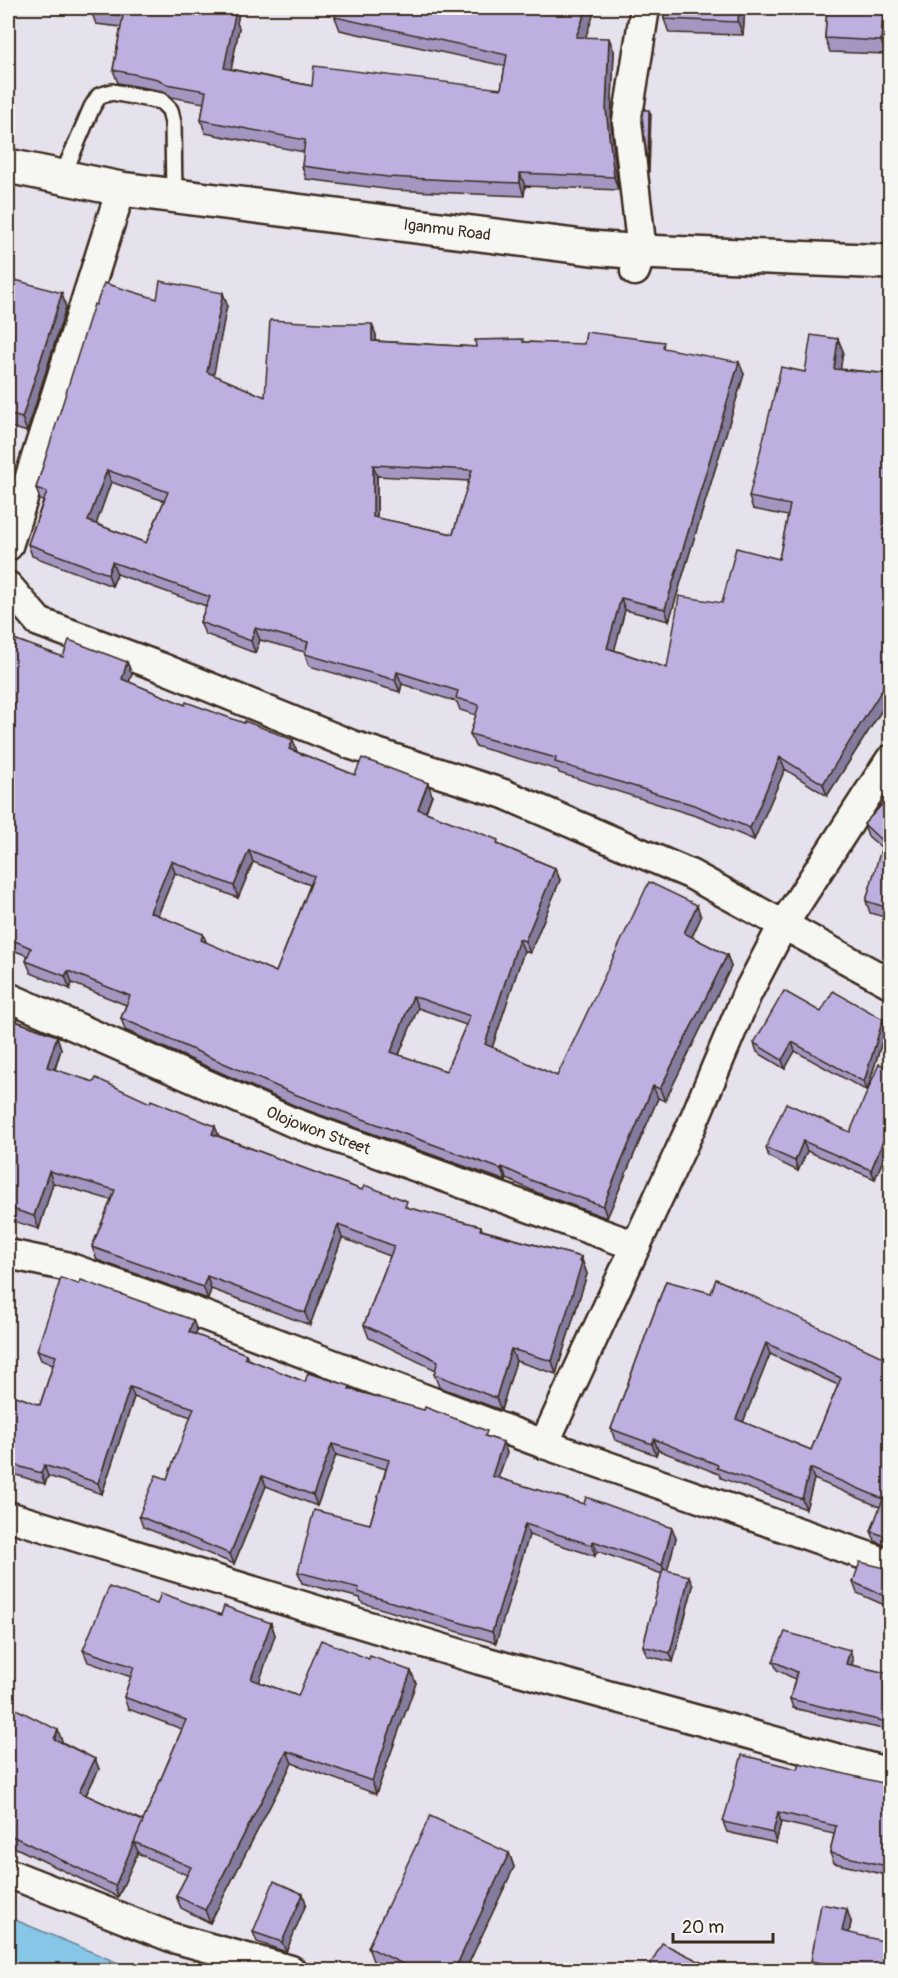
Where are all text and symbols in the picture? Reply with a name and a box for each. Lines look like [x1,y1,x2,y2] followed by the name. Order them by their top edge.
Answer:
[402,215,492,245] street label: Iganmu Road
[263,1102,374,1160] street label: Olojowon Street
[673,1906,774,1944] scale bar
[682,1916,724,1939] text: 20 m

